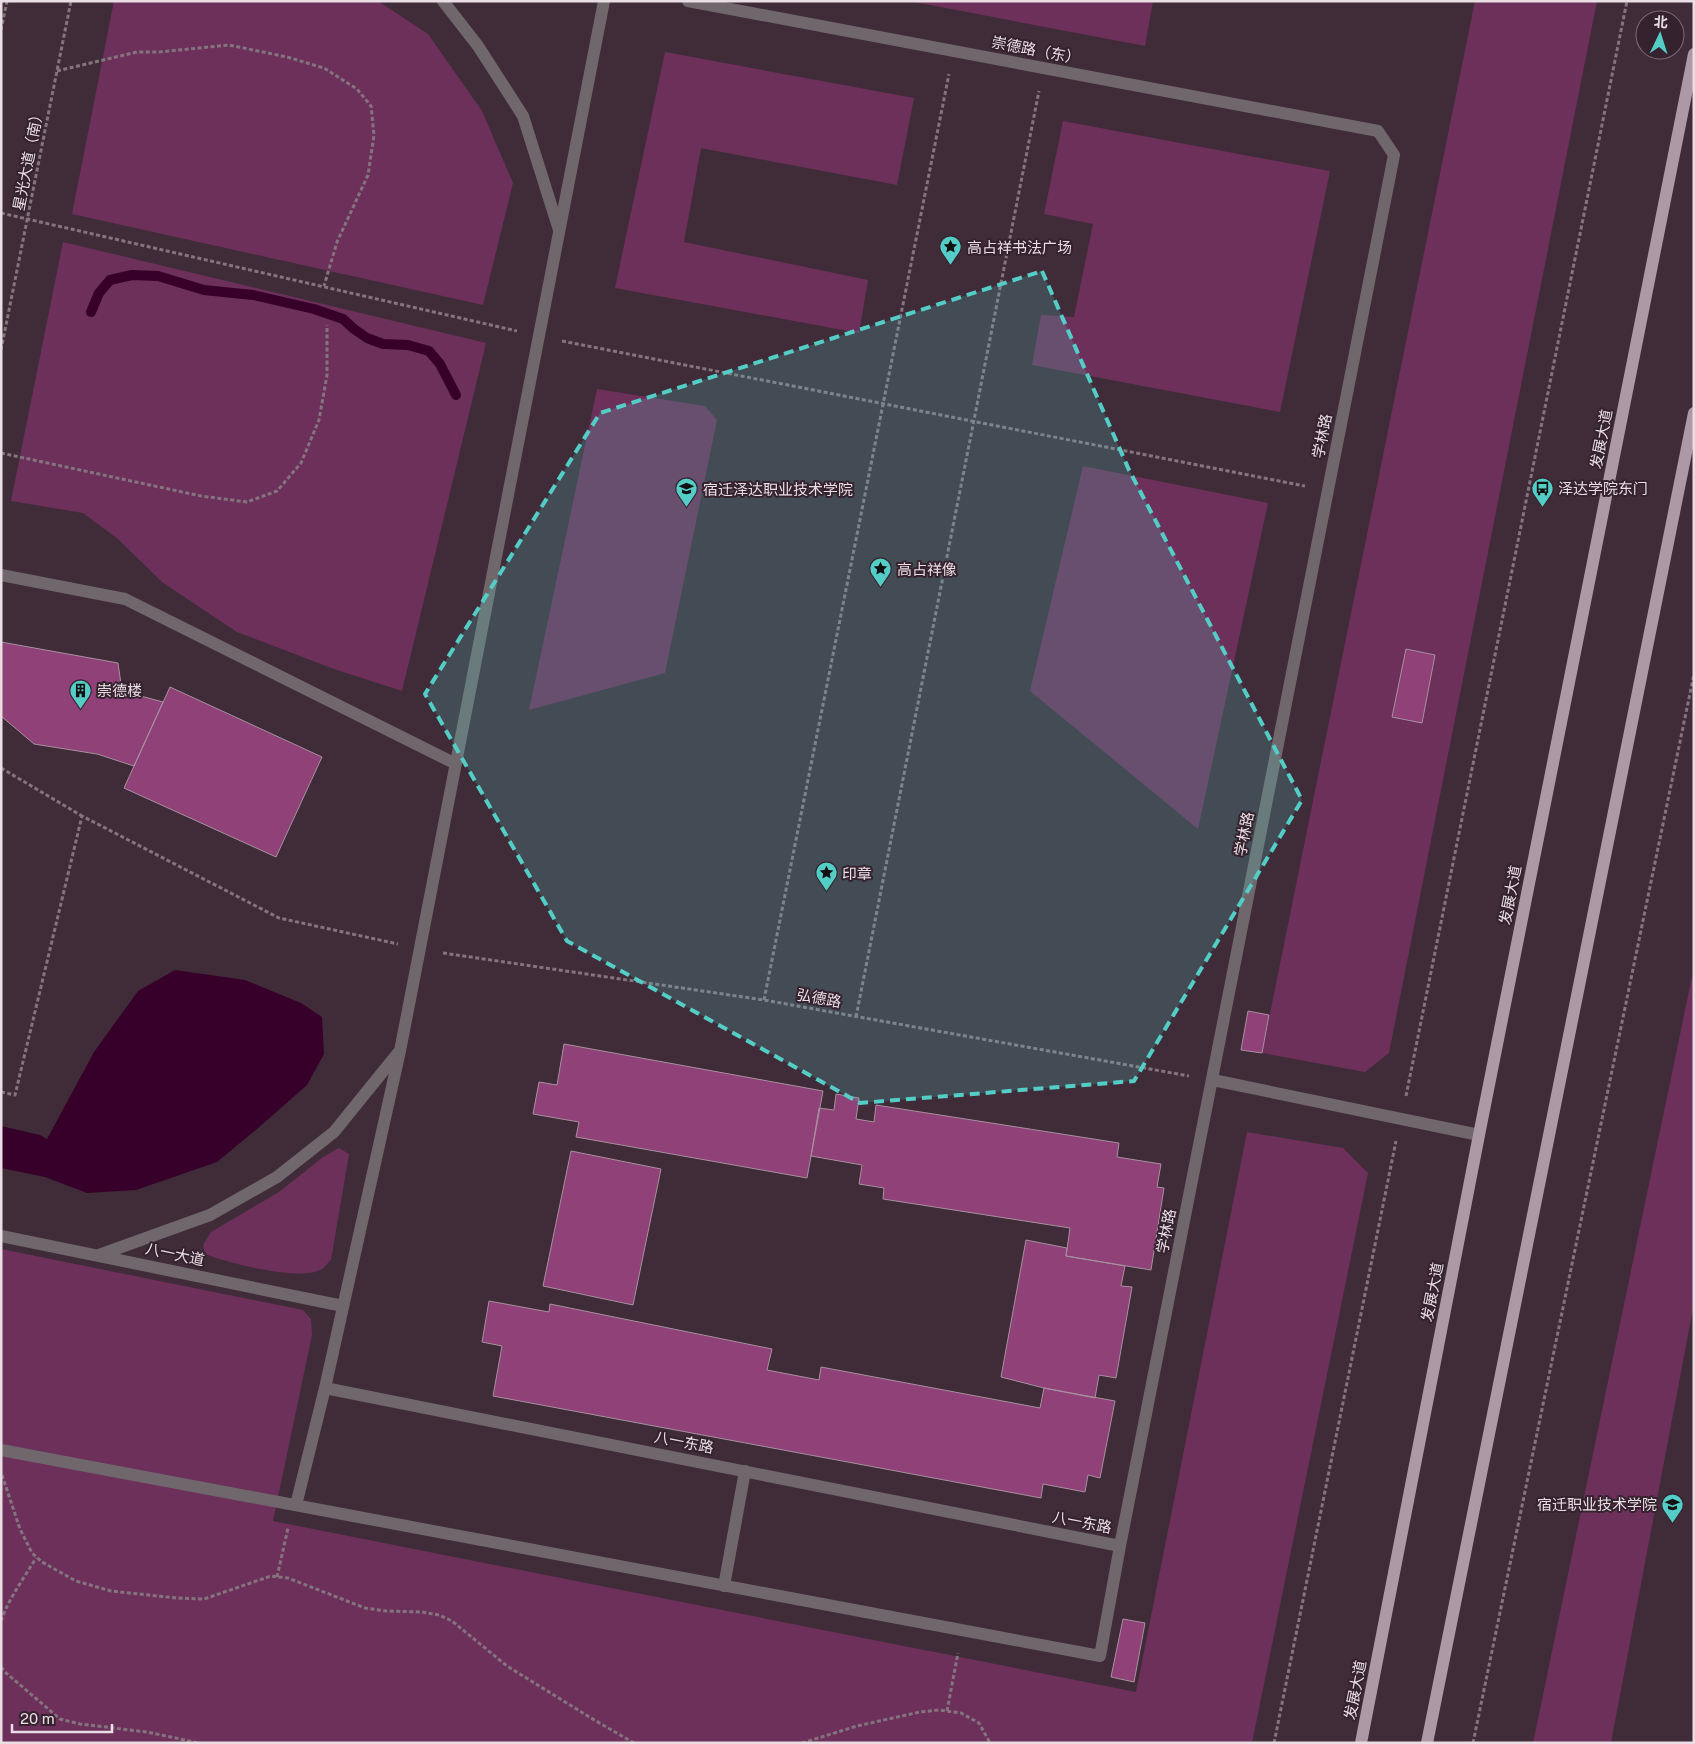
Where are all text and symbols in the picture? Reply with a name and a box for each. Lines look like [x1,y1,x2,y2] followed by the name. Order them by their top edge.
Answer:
[1635,10,1685,60] north arrow
[1653,14,1668,31] text: 北
[990,33,1082,67] street label: 崇德路（东）
[10,106,46,212] street label: 星光大道（南）
[939,235,963,266] place icon: 高占祥书法广场
[967,239,1072,256] place label: 高占祥书法广场
[1587,408,1615,470] street label: 发展大道
[1309,412,1335,460] street label: 学林路
[1530,476,1554,507] bus stop icon: 泽达学院东门
[675,477,699,508] school or university icon: 宿迁泽达职业技术学院
[1558,480,1648,497] place label: 泽达学院东门
[703,481,853,498] place label: 宿迁泽达职业技术学院
[869,557,893,588] place icon: 高占祥像
[897,561,957,578] place label: 高占祥像
[69,678,93,709] building icon: 崇德楼
[97,682,142,699] place label: 崇德楼
[1231,810,1257,858] street label: 学林路
[814,861,838,892] place icon: 印章
[1496,864,1524,926] street label: 发展大道
[842,865,872,882] place label: 印章
[795,986,843,1010] street label: 弘德路
[1153,1207,1179,1255] street label: 学林路
[144,1239,206,1269] street label: 八一大道
[1418,1261,1446,1323] street label: 发展大道
[653,1428,715,1456] street label: 八一东路
[1661,1492,1685,1523] school or university icon: 宿迁职业技术学院
[1537,1496,1657,1513] place label: 宿迁职业技术学院
[1051,1508,1113,1536] street label: 八一东路
[1341,1659,1369,1721] street label: 发展大道
[12,1702,112,1734] scale bar
[20,1710,55,1727] text: 20 m

